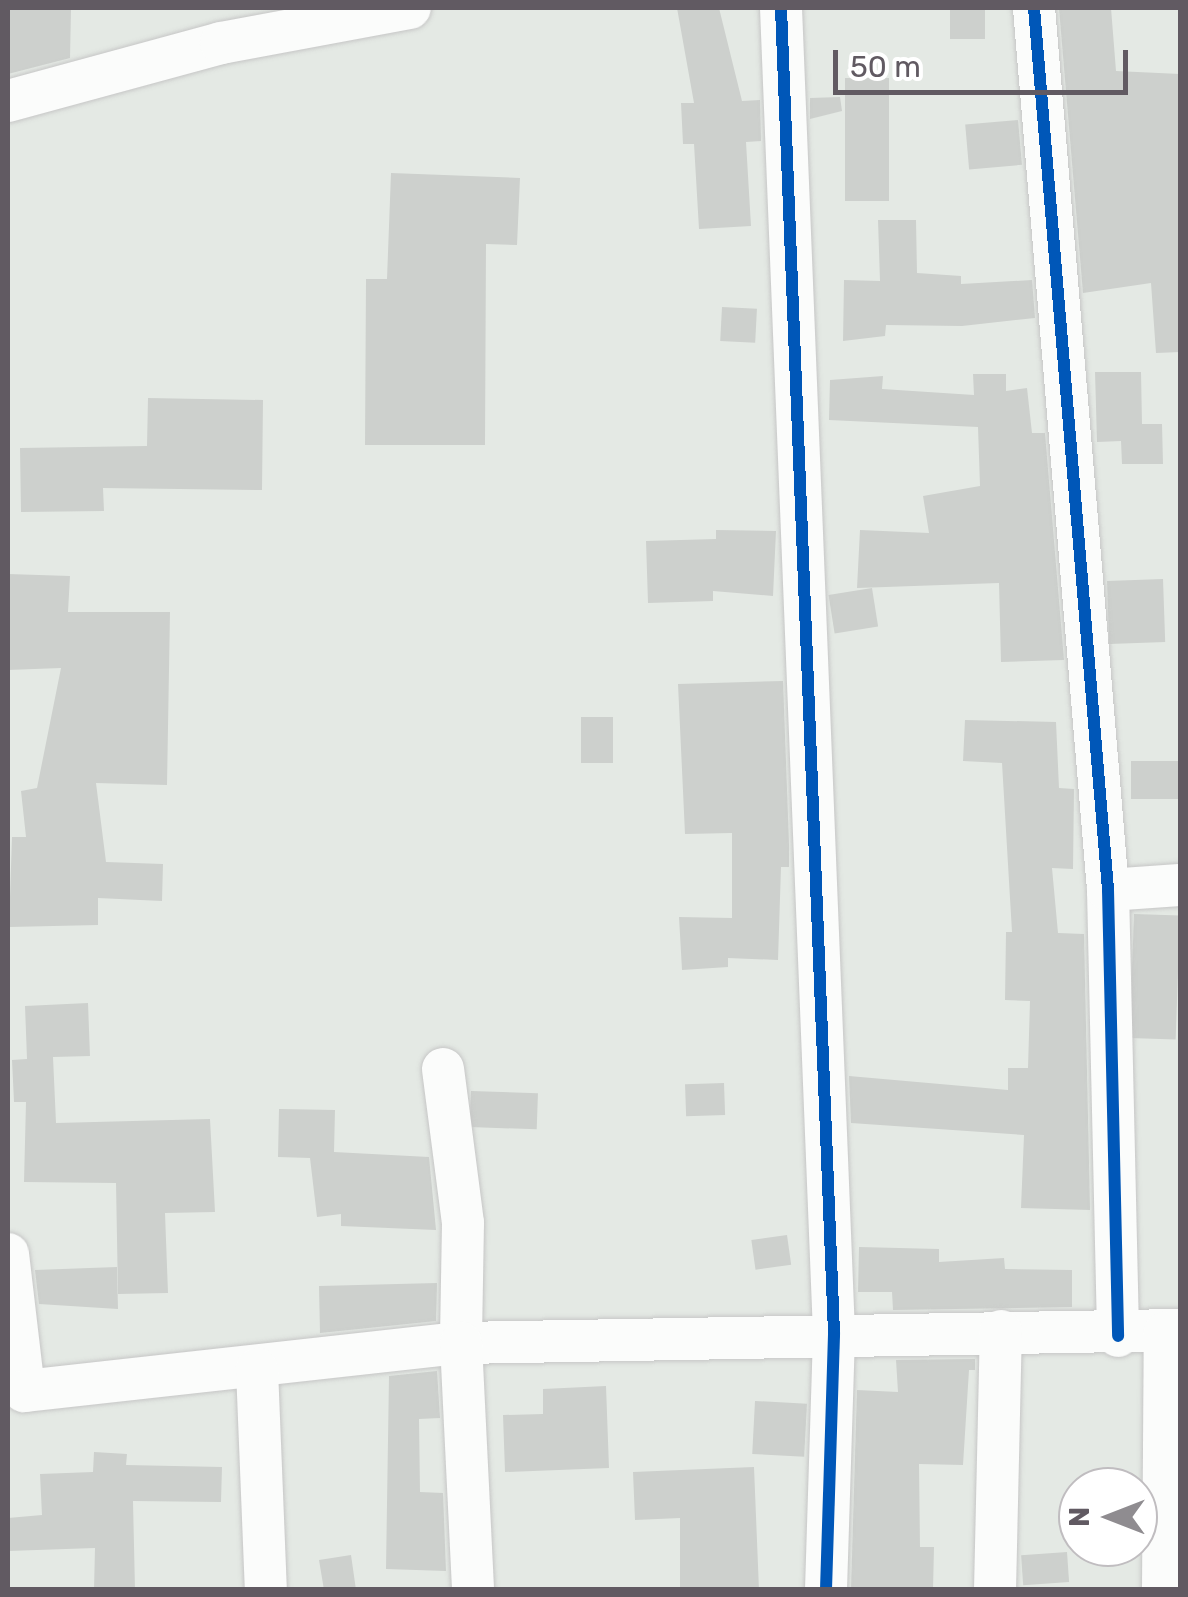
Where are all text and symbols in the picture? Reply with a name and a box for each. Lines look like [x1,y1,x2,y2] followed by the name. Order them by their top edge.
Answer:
[838,30,1133,92] scale bar
[850,49,921,85] text: 50 m
[1058,1467,1158,1567] north arrow
[1063,1507,1096,1527] text: N

